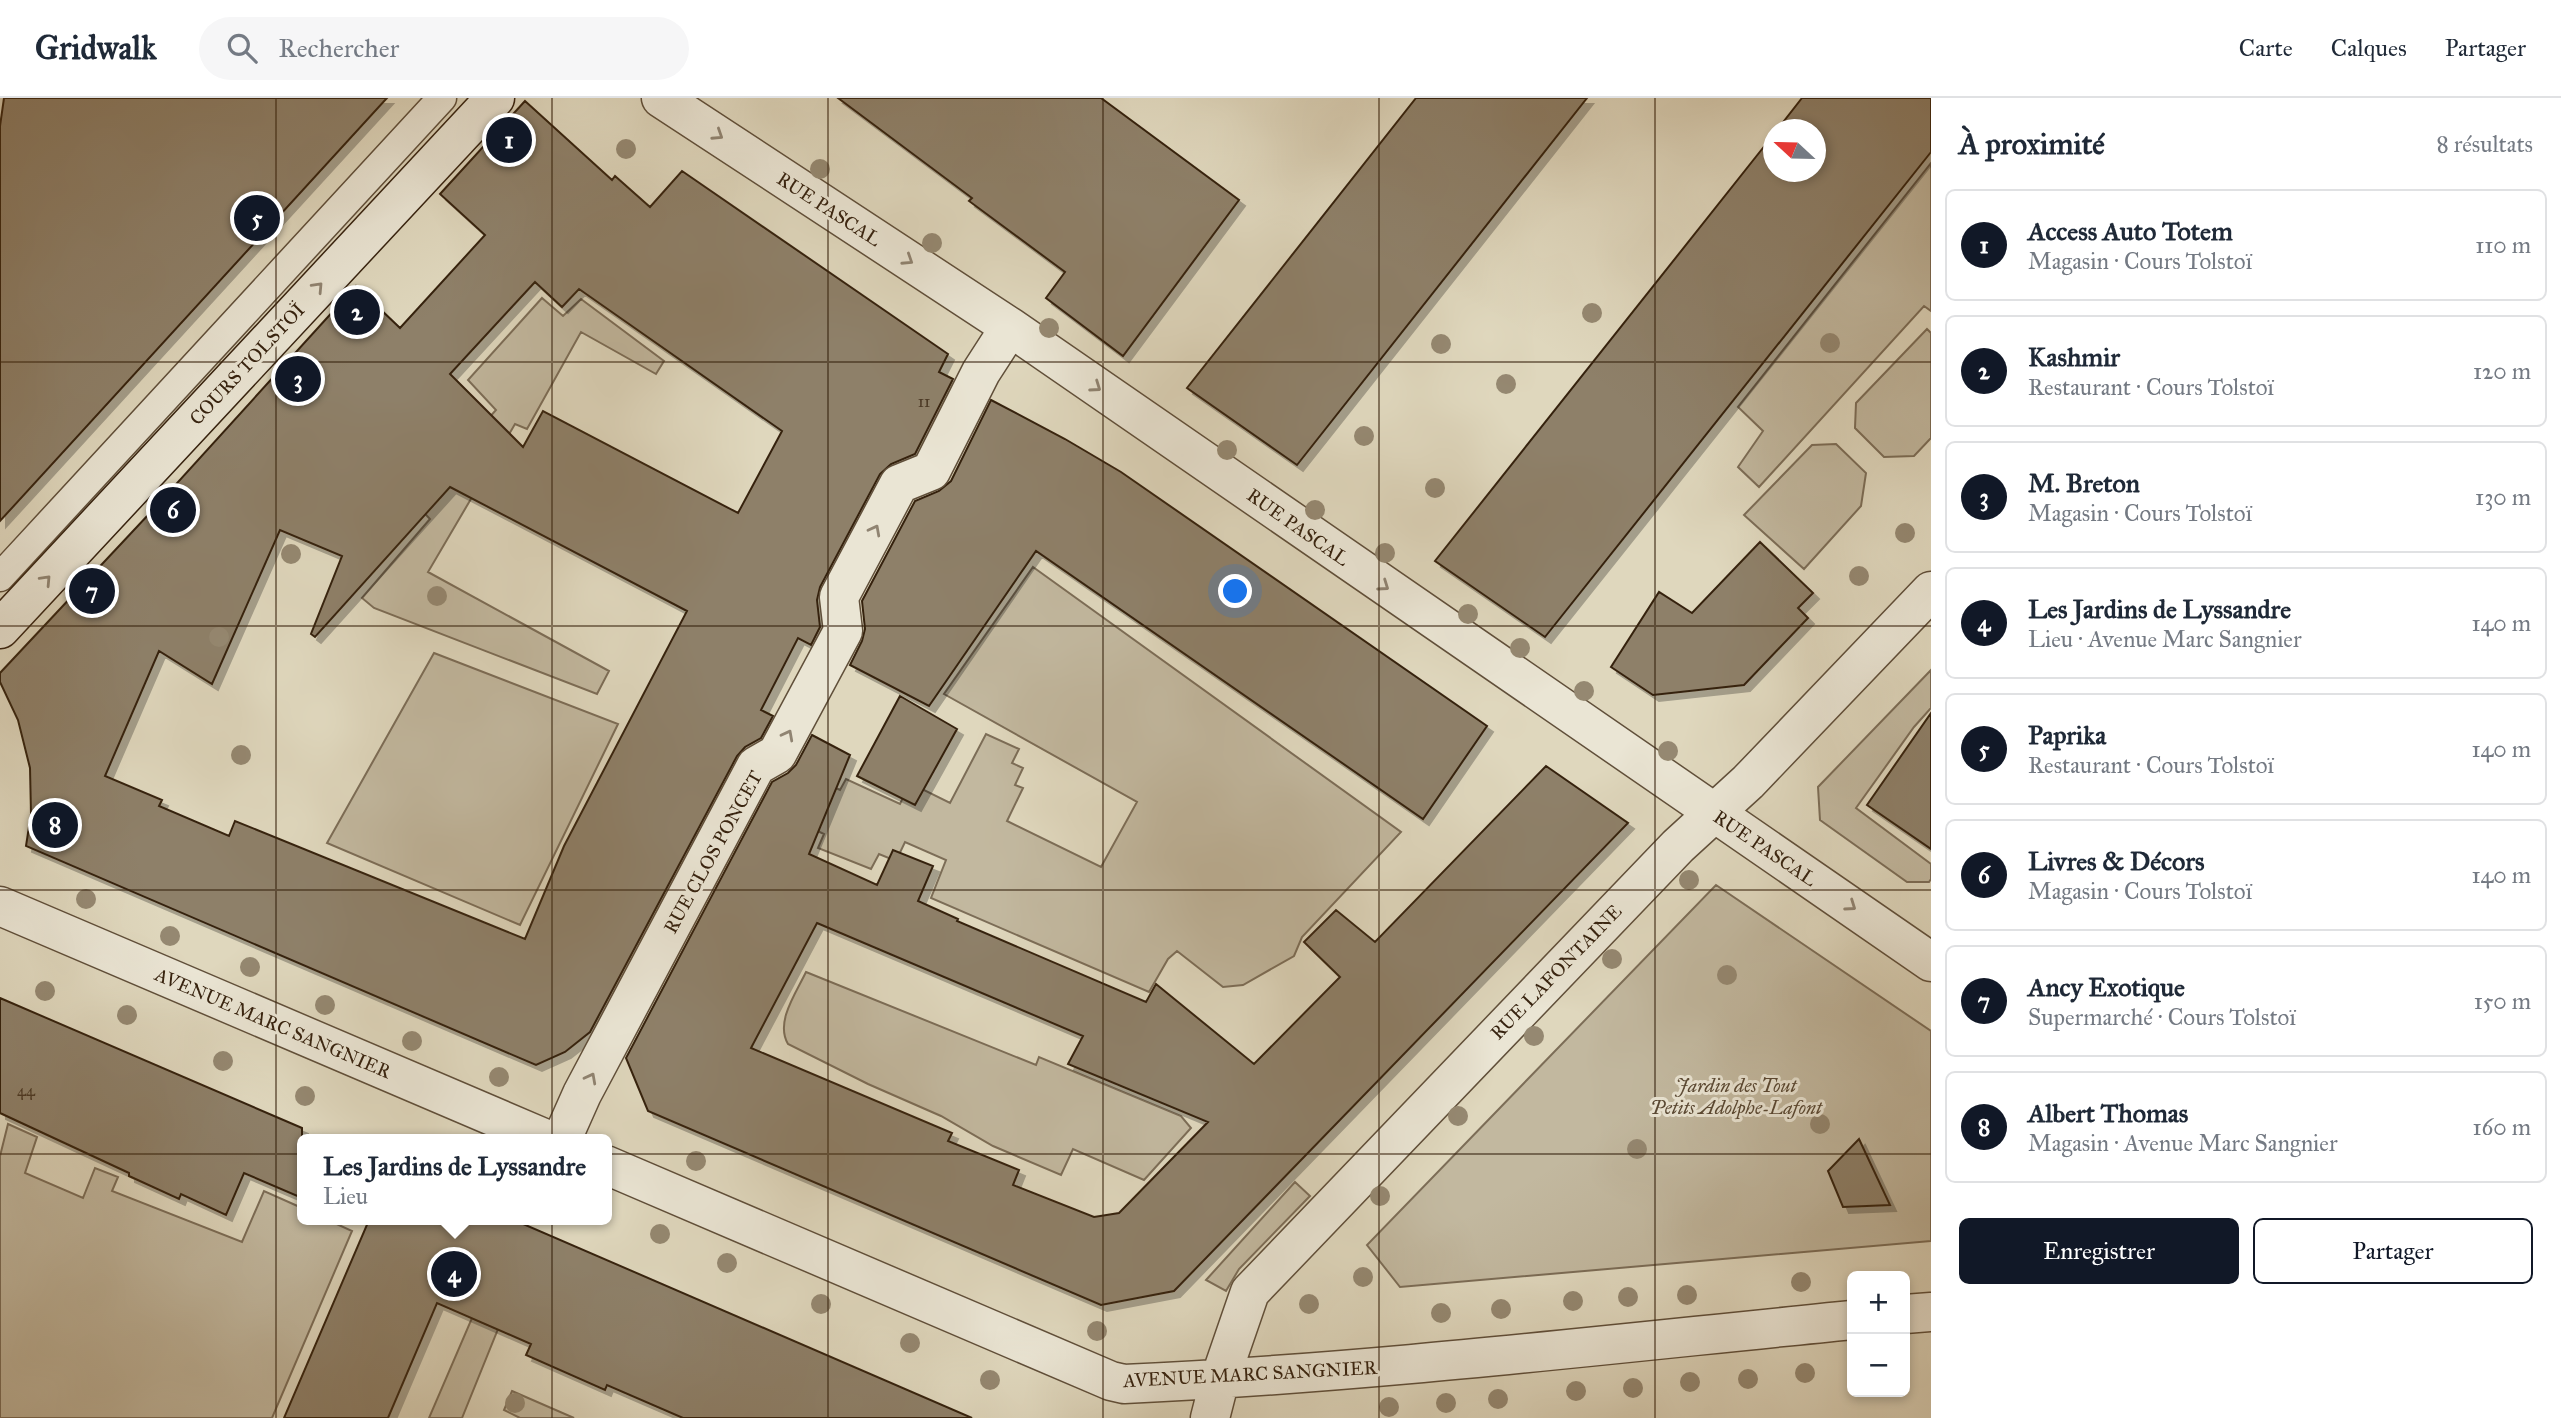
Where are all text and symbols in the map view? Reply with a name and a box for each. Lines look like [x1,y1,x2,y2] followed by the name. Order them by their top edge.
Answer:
[199,17,689,80] search box
[35,28,157,68] text: Gridwalk
[223,29,261,67] icon: search
[279,32,399,64] text: Rechercher
[2239,33,2293,63] text: Carte
[2331,33,2407,63] text: Calques
[2445,33,2526,63] text: Partager
[486,114,532,166] pin: 1
[1763,119,1826,182] north arrow
[1959,126,2105,162] text: À proximité
[710,127,723,140] one-way arrow
[2437,130,2533,158] text: 8 résultats
[773,167,885,251] street label: RUE PASCAL
[234,192,280,244] pin: 5
[2028,215,2233,247] text: Access Auto Totem
[1979,231,1989,259] text: 1
[2475,231,2531,259] text: 110 m
[2028,247,2252,275] text: Magasin · Cours Tolstoï
[900,252,913,265] one-way arrow
[310,282,323,295] one-way arrow
[334,286,380,338] pin: 2
[185,298,309,430] street label: COURS TOLSTOÏ
[2028,341,2120,373] text: Kashmir
[275,353,321,405] pin: 3
[1978,357,1990,385] text: 2
[2473,357,2531,385] text: 120 m
[2028,373,2274,401] text: Restaurant · Cours Tolstoï
[1089,379,1102,392] one-way arrow
[918,392,930,411] house number: 11
[2028,467,2140,499] text: M. Breton
[1243,483,1353,571] street label: RUE PASCAL
[1979,483,1989,511] text: 3
[2475,483,2531,511] text: 130 m
[150,484,196,536] pin: 6
[2028,499,2252,527] text: Magasin · Cours Tolstoï
[867,525,880,537] one-way arrow
[69,565,115,617] pin: 7
[1218,574,1252,608] your location
[38,575,51,588] one-way arrow
[1376,578,1389,590] one-way arrow
[2028,593,2291,625] text: Les Jardins de Lyssandre
[1978,609,1990,637] text: 4
[2471,609,2531,637] text: 140 m
[2028,625,2302,653] text: Lieu · Avenue Marc Sangnier
[2028,719,2106,751] text: Paprika
[780,729,793,742] one-way arrow
[1979,735,1989,763] text: 5
[2471,735,2531,763] text: 140 m
[2028,751,2274,779] text: Restaurant · Cours Tolstoï
[659,767,767,937] street label: RUE CLOS PONCET
[32,799,78,851] pin: 8
[1709,805,1821,891] street label: RUE PASCAL
[2028,845,2205,877] text: Livres & Décors
[1978,861,1990,889] text: 6
[2471,861,2531,889] text: 140 m
[2028,877,2252,905] text: Magasin · Cours Tolstoï
[1843,898,1856,910] one-way arrow
[1486,899,1627,1044] street label: RUE LAFONTAINE
[151,962,395,1083] street label: AVENUE MARC SANGNIER
[2028,971,2185,1003] text: Ancy Exotique
[1978,987,1990,1015] text: 7
[2474,987,2531,1015] text: 150 m
[2028,1003,2296,1031] text: Supermarché · Cours Tolstoï
[583,1072,596,1085] one-way arrow
[1650,1074,1823,1120] park label: Jardin des Tout Petits Adolphe-Lafont
[17,1081,36,1100] house number: 44
[2028,1097,2188,1129] text: Albert Thomas
[1978,1113,1990,1141] text: 8
[2473,1113,2531,1141] text: 160 m
[2028,1129,2338,1157] text: Magasin · Avenue Marc Sangnier
[297,1134,612,1225] popup
[323,1150,586,1182] text: Les Jardins de Lyssandre
[323,1182,368,1210] text: Lieu
[1959,1218,2239,1284] button: Enregistrer
[2253,1218,2533,1284] button: Partager
[431,1248,477,1300] pin: 4
[1847,1271,1910,1397] map controls
[1847,1271,1910,1334] button: +
[1847,1334,1910,1397] button: −
[1121,1356,1378,1392] street label: AVENUE MARC SANGNIER

